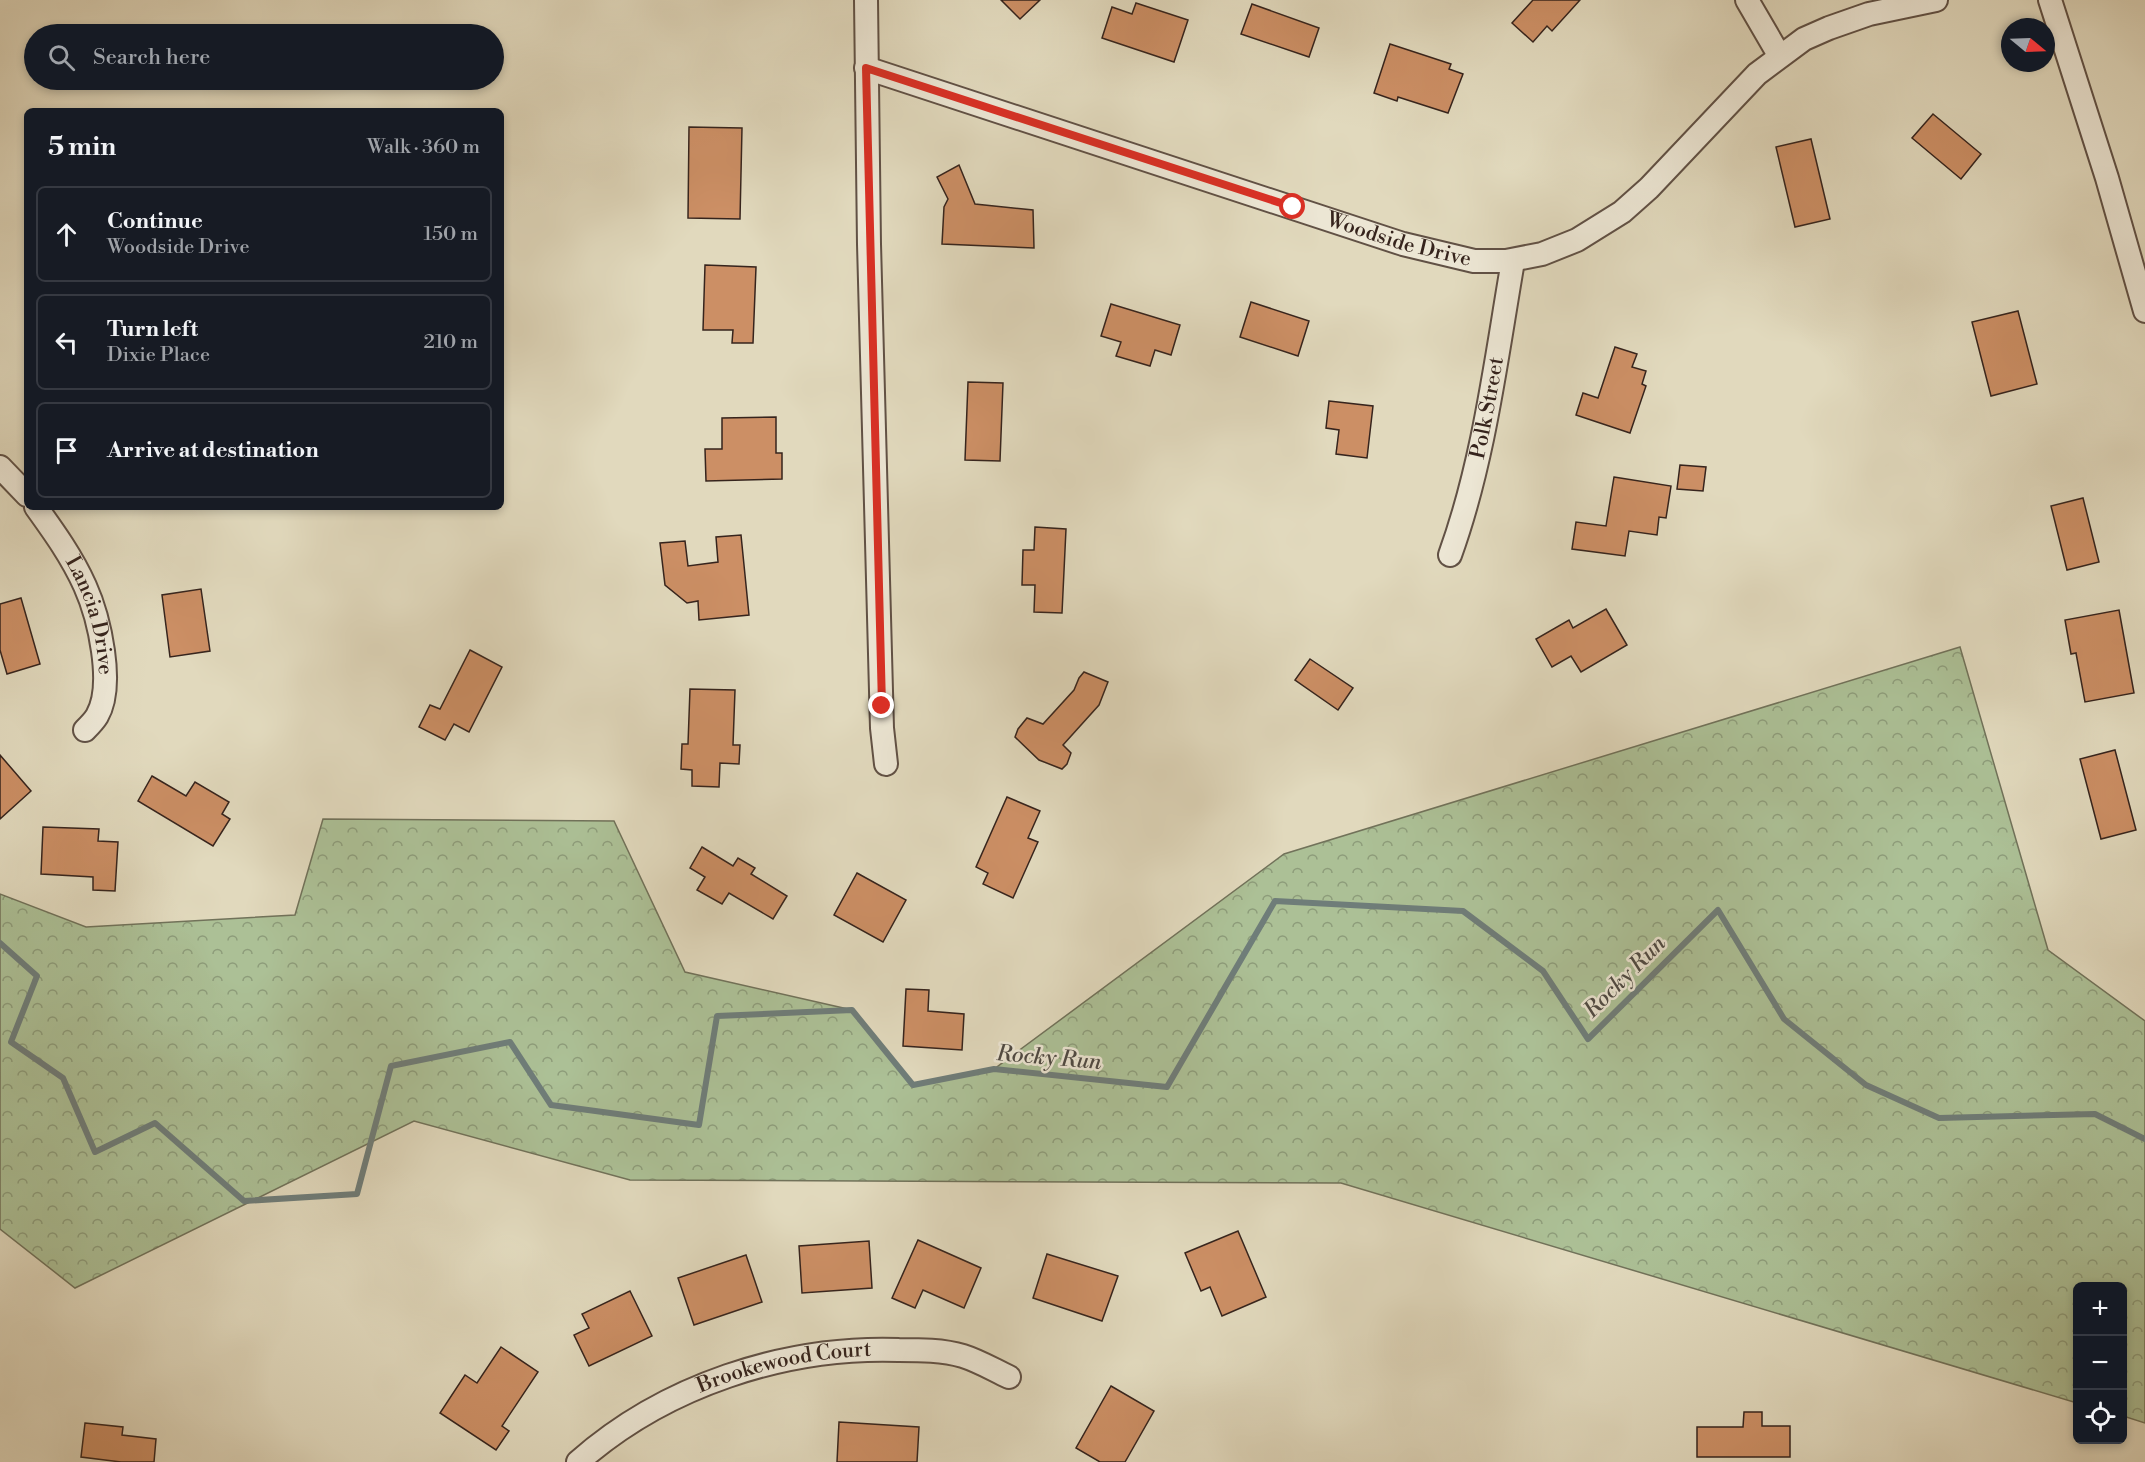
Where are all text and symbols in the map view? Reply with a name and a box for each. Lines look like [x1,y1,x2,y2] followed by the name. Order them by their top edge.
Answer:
[2001,18,2055,72] north arrow
[24,24,504,90] search box
[45,41,78,74] icon: search
[93,44,210,71] text: Search here
[48,131,116,163] text: 5 min
[367,135,480,160] text: Walk · 360 m
[1279,193,1305,219] route start
[1322,206,1474,273] street label: Woodside Drive
[107,208,203,235] text: Continue
[50,218,83,251] icon: ahead
[423,222,478,247] text: 150 m
[107,235,249,260] text: Woodside Drive
[107,316,198,343] text: Turn left
[50,326,83,359] icon: left
[423,330,478,355] text: 210 m
[107,343,210,368] text: Dixie Place
[1465,354,1510,461] street label: Polk Street
[50,434,83,467] icon: arrive
[107,437,319,464] text: Arrive at destination
[59,552,118,675] street label: Lancia Drive
[868,692,894,718] route end
[1578,930,1672,1024] water label: Rocky Run
[994,1040,1103,1076] water label: Rocky Run
[2073,1282,2127,1444] map controls
[2073,1282,2127,1336] button: +
[2073,1336,2127,1390] button: −
[692,1337,872,1400] street label: Brookewood Court
[2073,1390,2127,1444] button: locate

